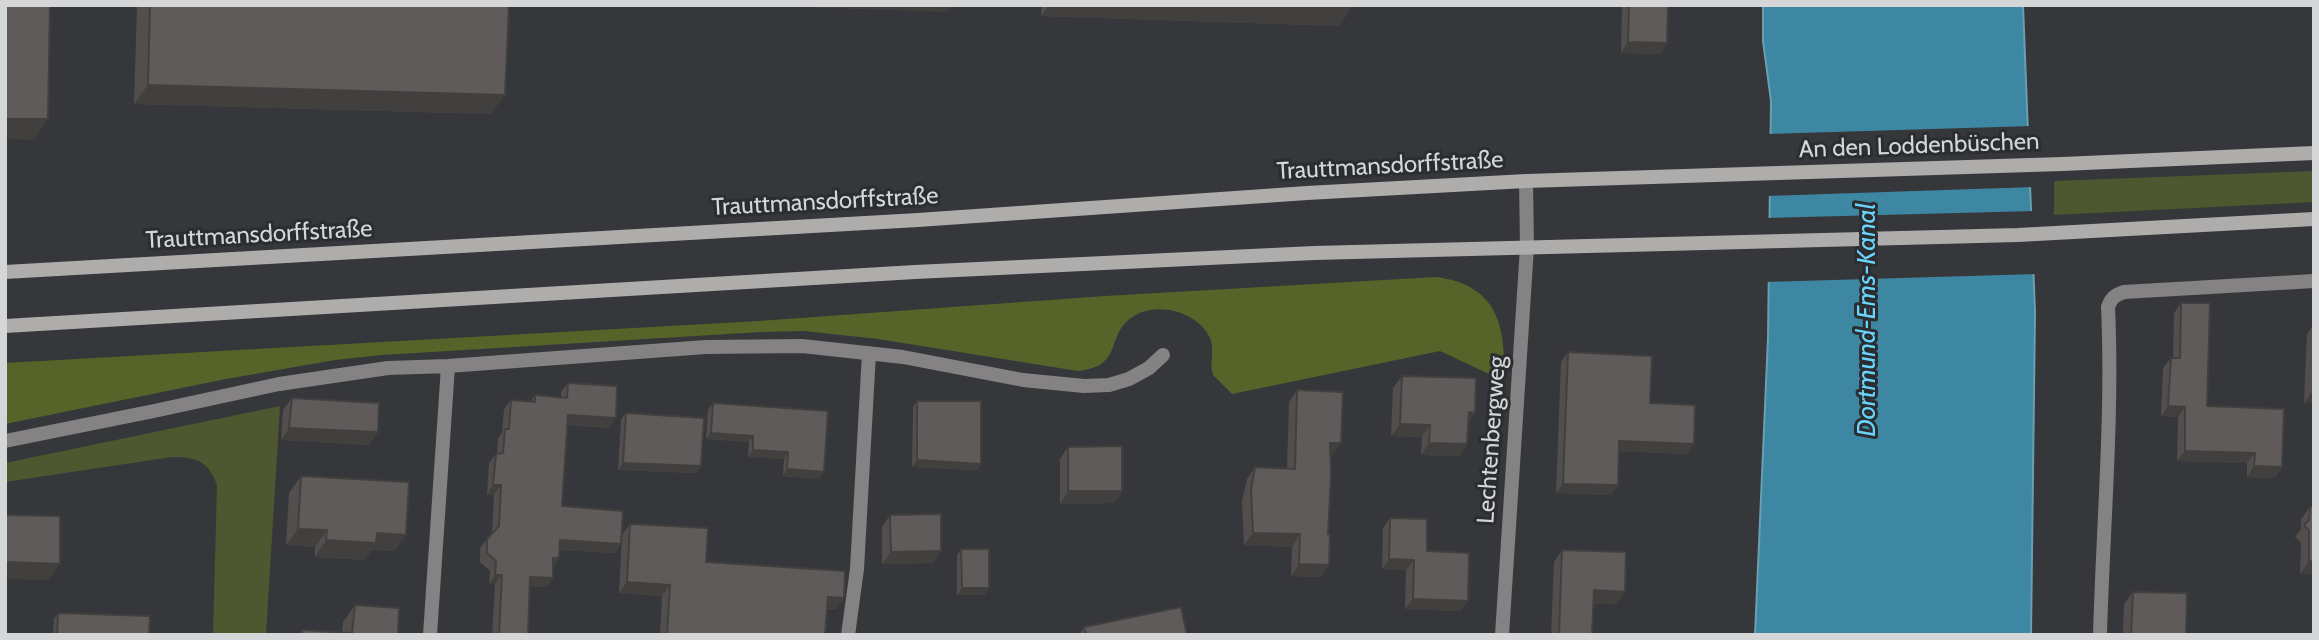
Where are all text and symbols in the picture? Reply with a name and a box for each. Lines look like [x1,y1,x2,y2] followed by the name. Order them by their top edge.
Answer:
[1798,127,2040,165] street label: An den Loddenbüschen
[1276,146,1504,186] street label: Trauttmansdorffstraße
[711,182,939,222] street label: Trauttmansdorffstraße
[1851,203,1883,437] water label: Dortmund-Ems-Kanal
[145,215,373,255] street label: Trauttmansdorffstraße
[1472,355,1512,525] street label: Lechtenbergweg

